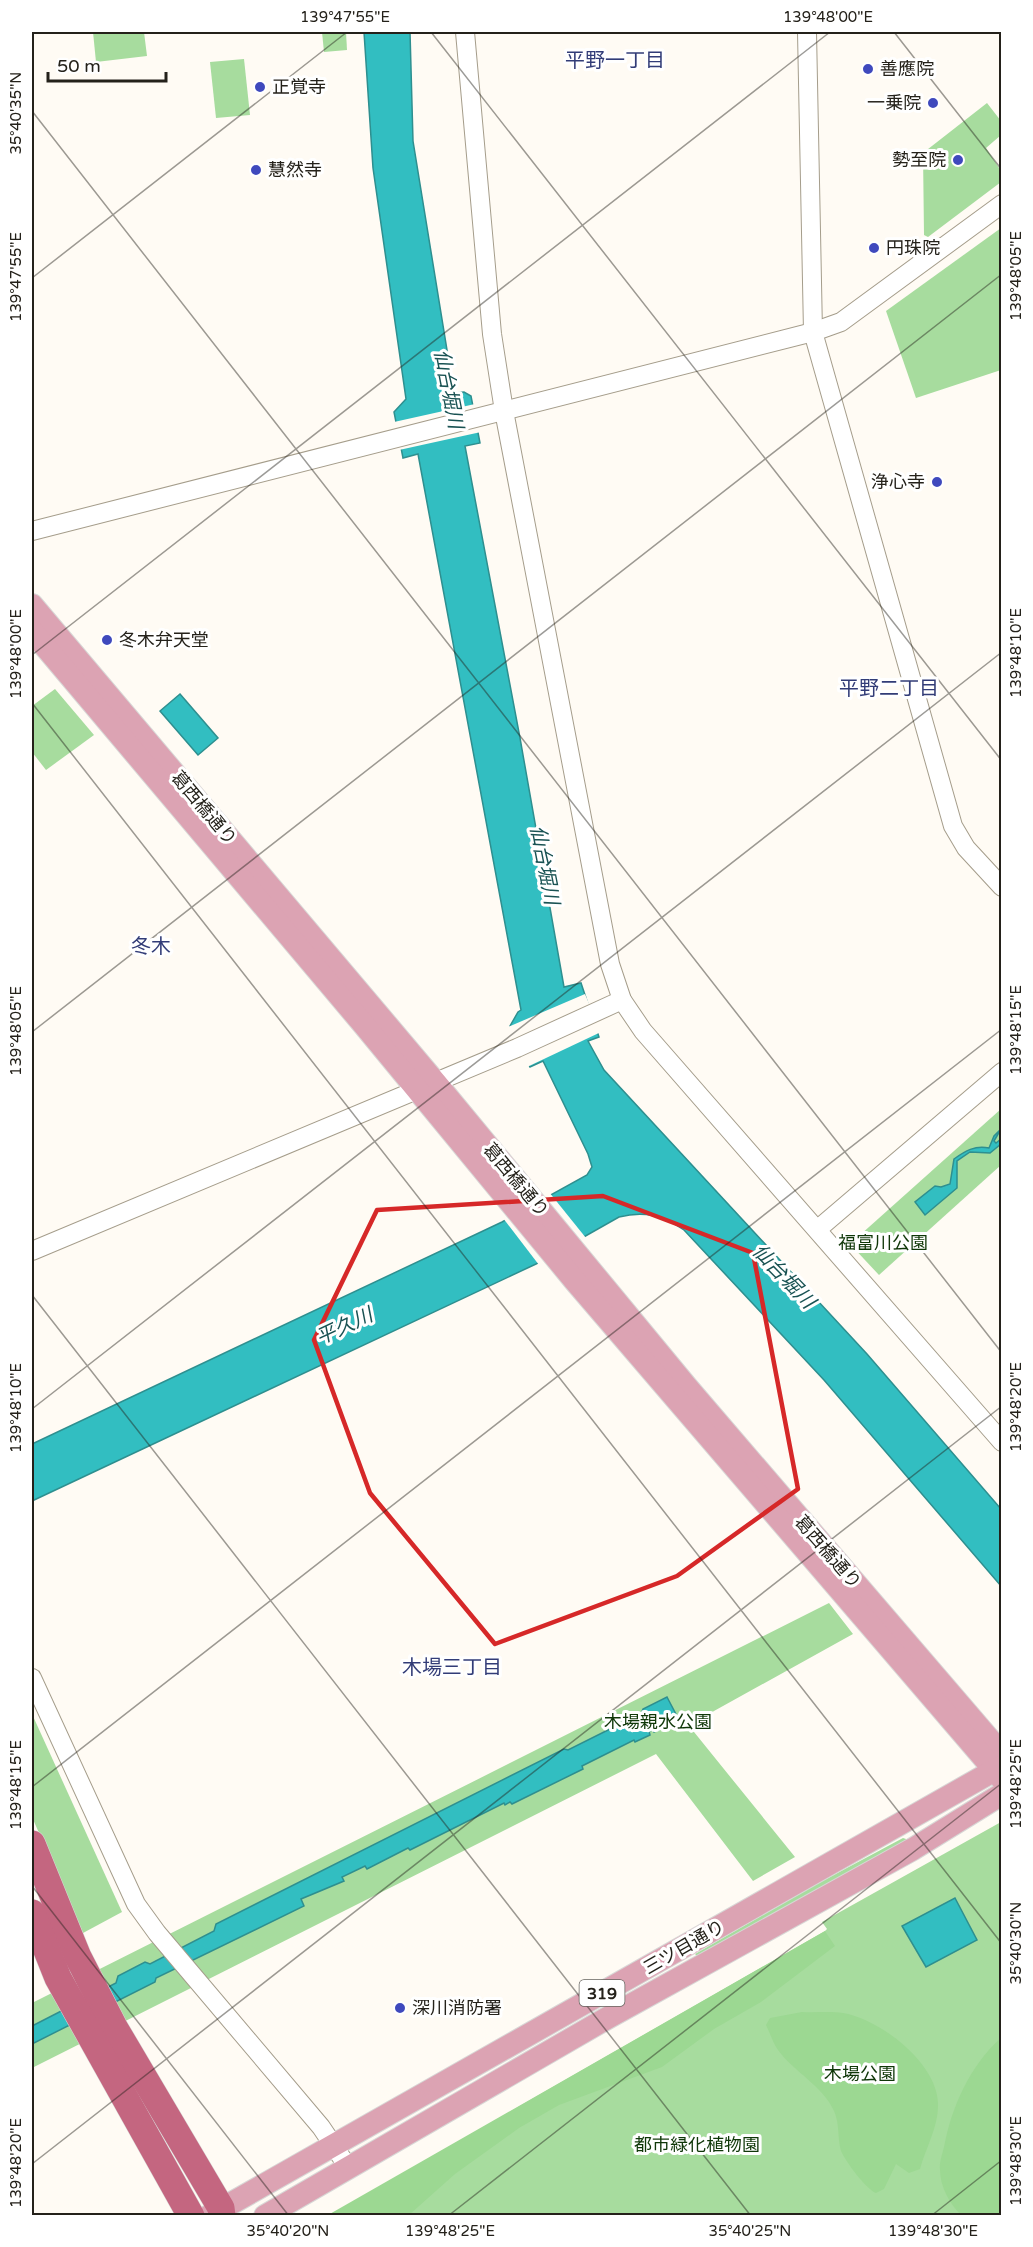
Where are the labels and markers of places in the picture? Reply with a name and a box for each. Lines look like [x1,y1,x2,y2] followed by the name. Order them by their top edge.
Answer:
[880,58,934,80] place label: 善應院
[861,62,875,76] marker: 善應院
[272,76,326,98] place label: 正覚寺
[253,80,267,94] marker: 正覚寺
[867,92,921,114] place label: 一乗院
[926,96,940,110] marker: 一乗院
[892,149,946,171] place label: 勢至院
[951,153,965,167] marker: 勢至院
[268,159,322,181] place label: 慧然寺
[249,163,263,177] marker: 慧然寺
[886,237,940,259] place label: 円珠院
[867,241,881,255] marker: 円珠院
[871,471,925,493] place label: 浄心寺
[930,475,944,489] marker: 浄心寺
[119,629,209,651] place label: 冬木弁天堂
[100,633,114,647] marker: 冬木弁天堂
[412,1997,502,2019] place label: 深川消防署
[393,2001,407,2015] marker: 深川消防署

